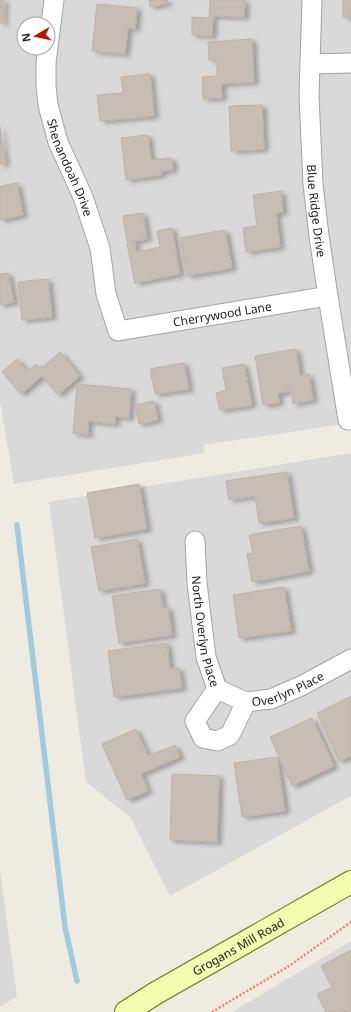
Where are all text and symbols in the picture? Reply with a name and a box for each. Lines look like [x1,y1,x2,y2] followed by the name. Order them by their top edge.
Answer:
[16,16,56,56] north arrow
[18,32,34,43] text: N
[44,117,97,219] street label: Shenandoah Drive
[304,164,331,258] street label: Blue Ridge Drive
[172,297,273,330] street label: Cherrywood Lane
[188,575,224,689] street label: North Overlyn Place
[251,667,327,710] street label: Overlyn Place
[189,913,287,979] street label: Grogans Mill Road

